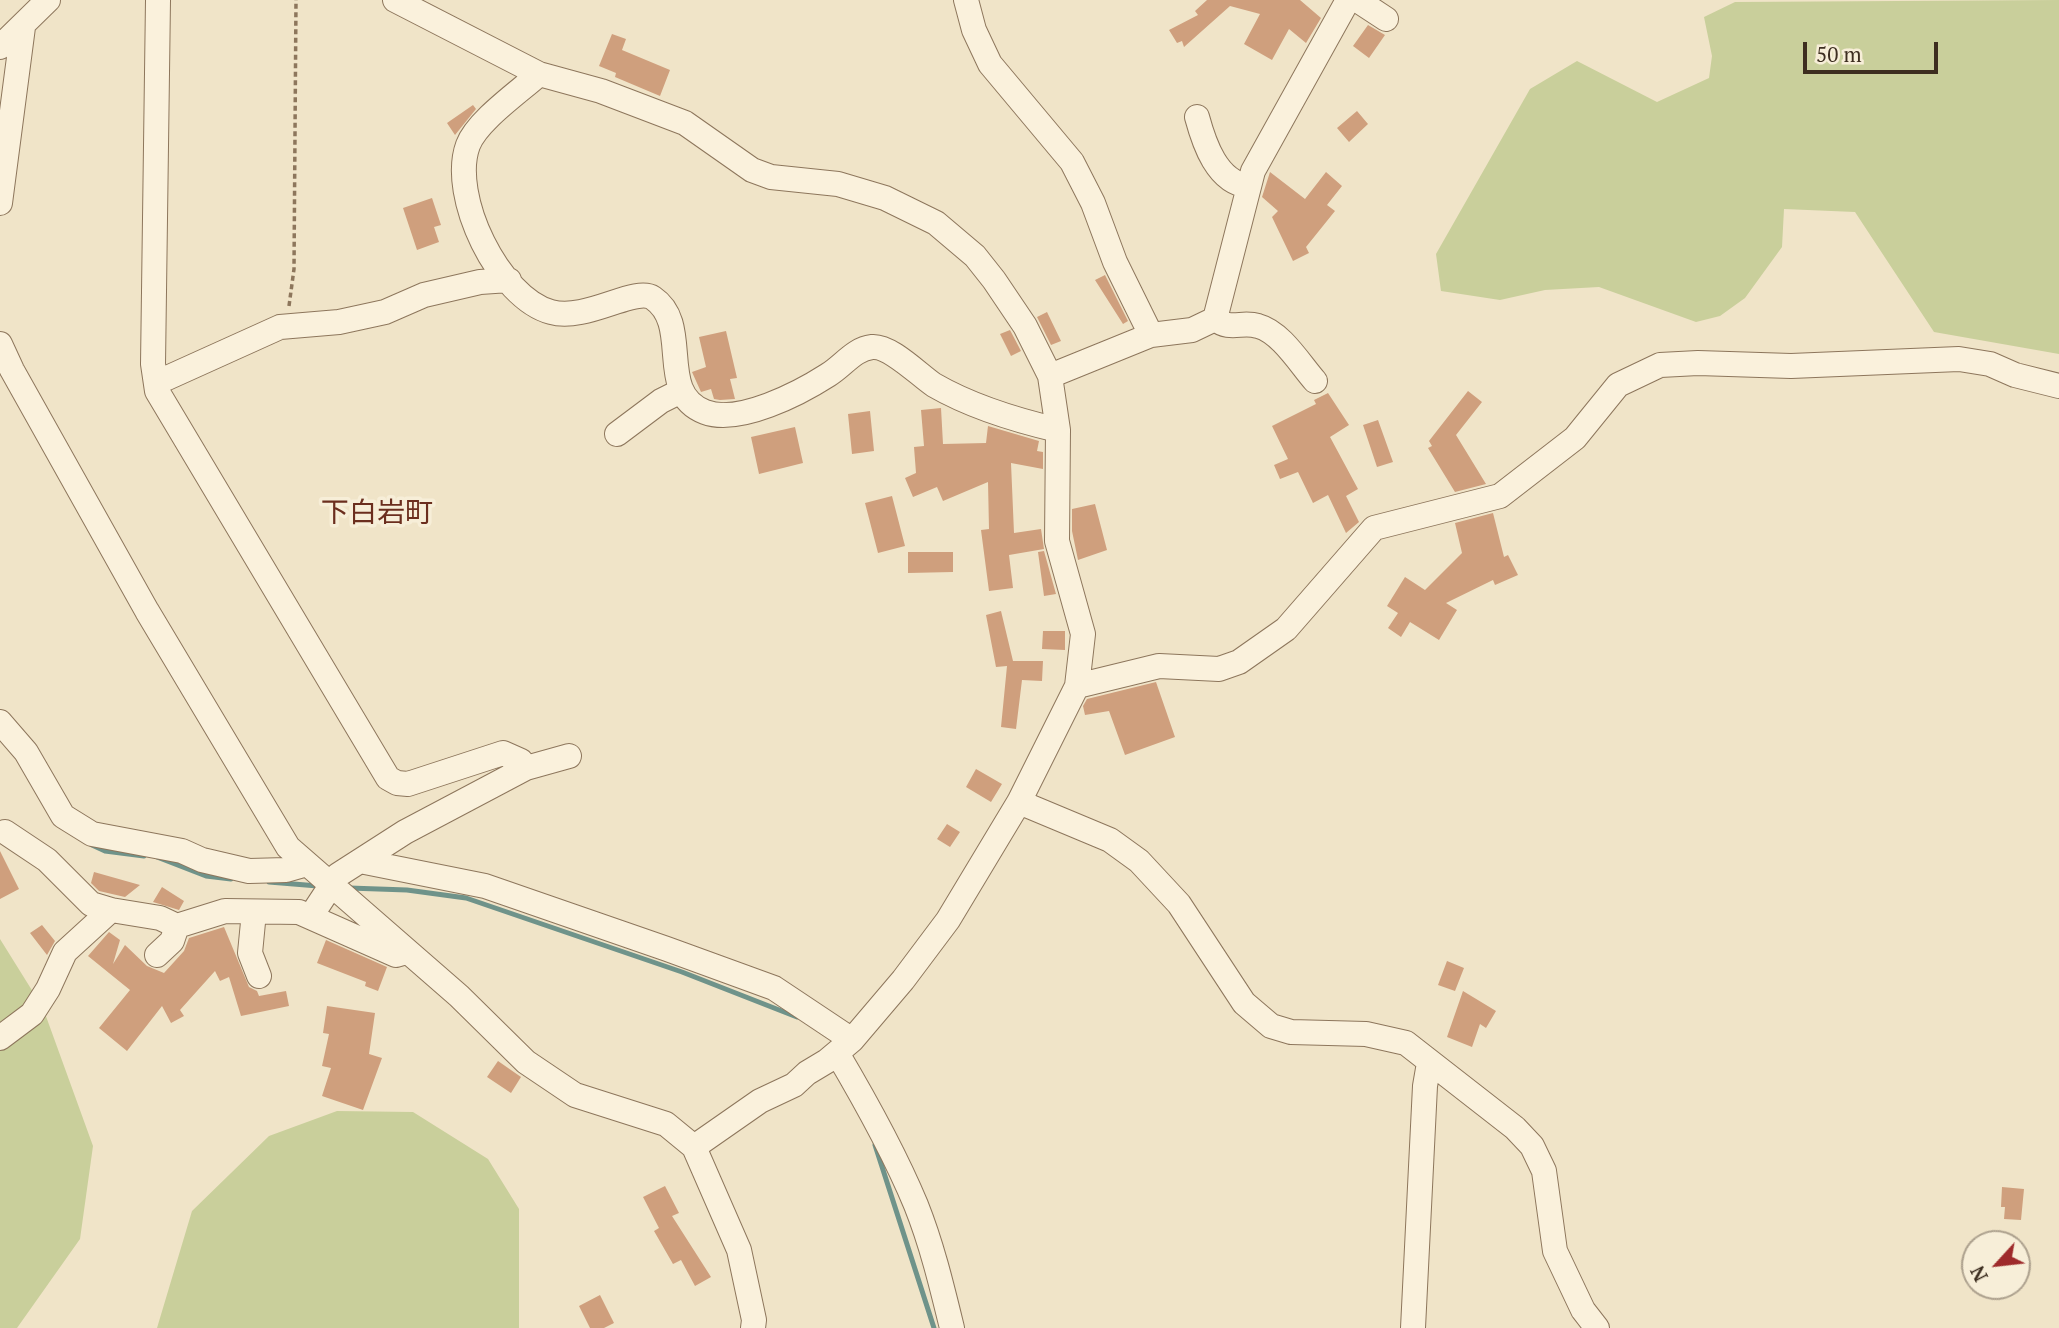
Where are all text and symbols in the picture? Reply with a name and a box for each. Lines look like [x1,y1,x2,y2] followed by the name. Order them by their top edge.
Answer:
[1807,28,1942,72] scale bar
[1816,40,1862,68] text: 50 m
[321,497,433,531] district label: 下白岩町
[1961,1230,2031,1300] north arrow
[1964,1262,1993,1286] text: N

